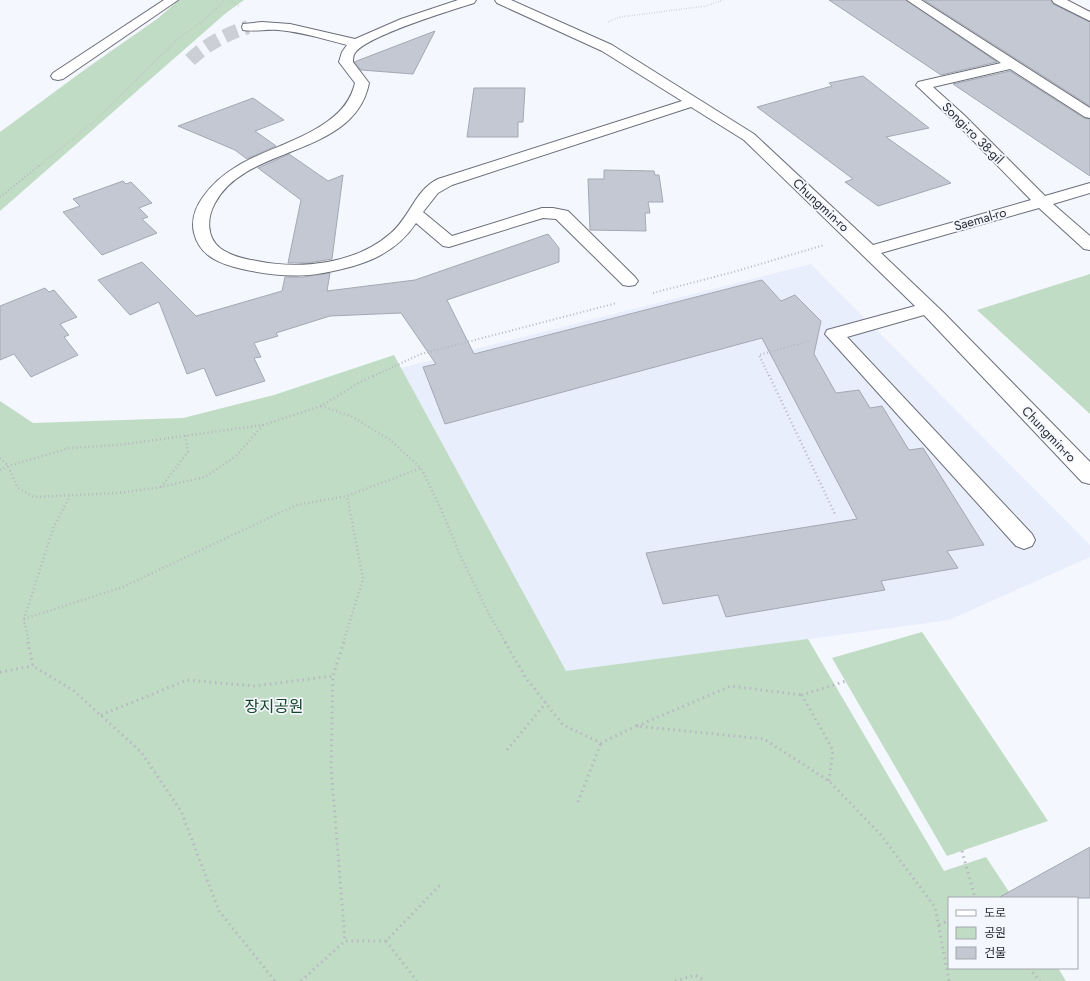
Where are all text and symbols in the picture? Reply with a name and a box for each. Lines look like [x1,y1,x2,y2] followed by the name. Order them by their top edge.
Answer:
[938,98,1008,168] street label: Songi-ro 38-gil
[788,174,854,236] street label: Chungmin-ro
[952,202,1008,236] street label: Saemal-ro
[1017,402,1081,466] street label: Chungmin-ro
[245,695,303,718] park label: 장지공원
[948,897,1078,969] legend
[984,904,1006,922] text: 도로
[984,924,1006,942] text: 공원
[984,944,1006,962] text: 건물

